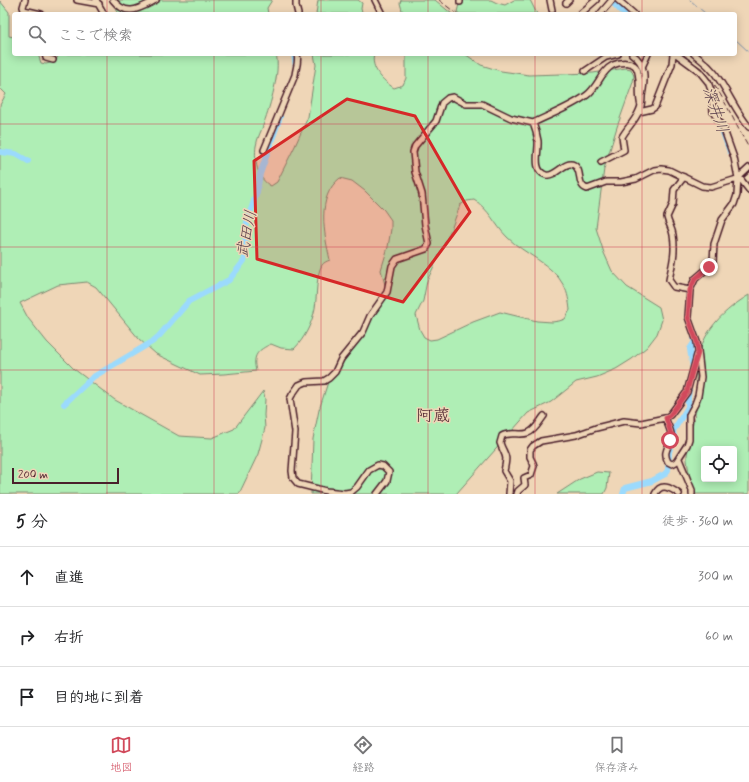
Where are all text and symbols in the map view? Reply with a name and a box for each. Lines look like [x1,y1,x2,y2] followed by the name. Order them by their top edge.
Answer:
[12,12,737,56] search box
[26,23,48,45] icon: search
[58,26,133,46] text: ここで検索
[697,84,733,136] water label: 深井川
[232,208,262,260] water label: 武田川
[700,258,718,276] route end
[416,405,450,427] district label: 阿蔵
[661,431,679,449] route start
[701,446,737,482] map controls
[701,446,737,482] button: locate
[12,466,119,485] scale bar
[18,468,48,482] text: 200 m
[16,511,48,533] text: 5 分
[662,513,733,530] text: 徒歩 · 360 m
[16,566,38,588] icon: ahead
[54,568,84,588] text: 直進
[698,568,733,585] text: 300 m
[16,626,38,648] icon: right
[54,628,84,648] text: 右折
[705,628,733,645] text: 60 m
[16,686,38,708] icon: arrive
[54,688,144,708] text: 目的地に到着
[110,734,132,775] tab: 地図
[352,734,374,775] tab: 経路
[595,734,639,775] tab: 保存済み

